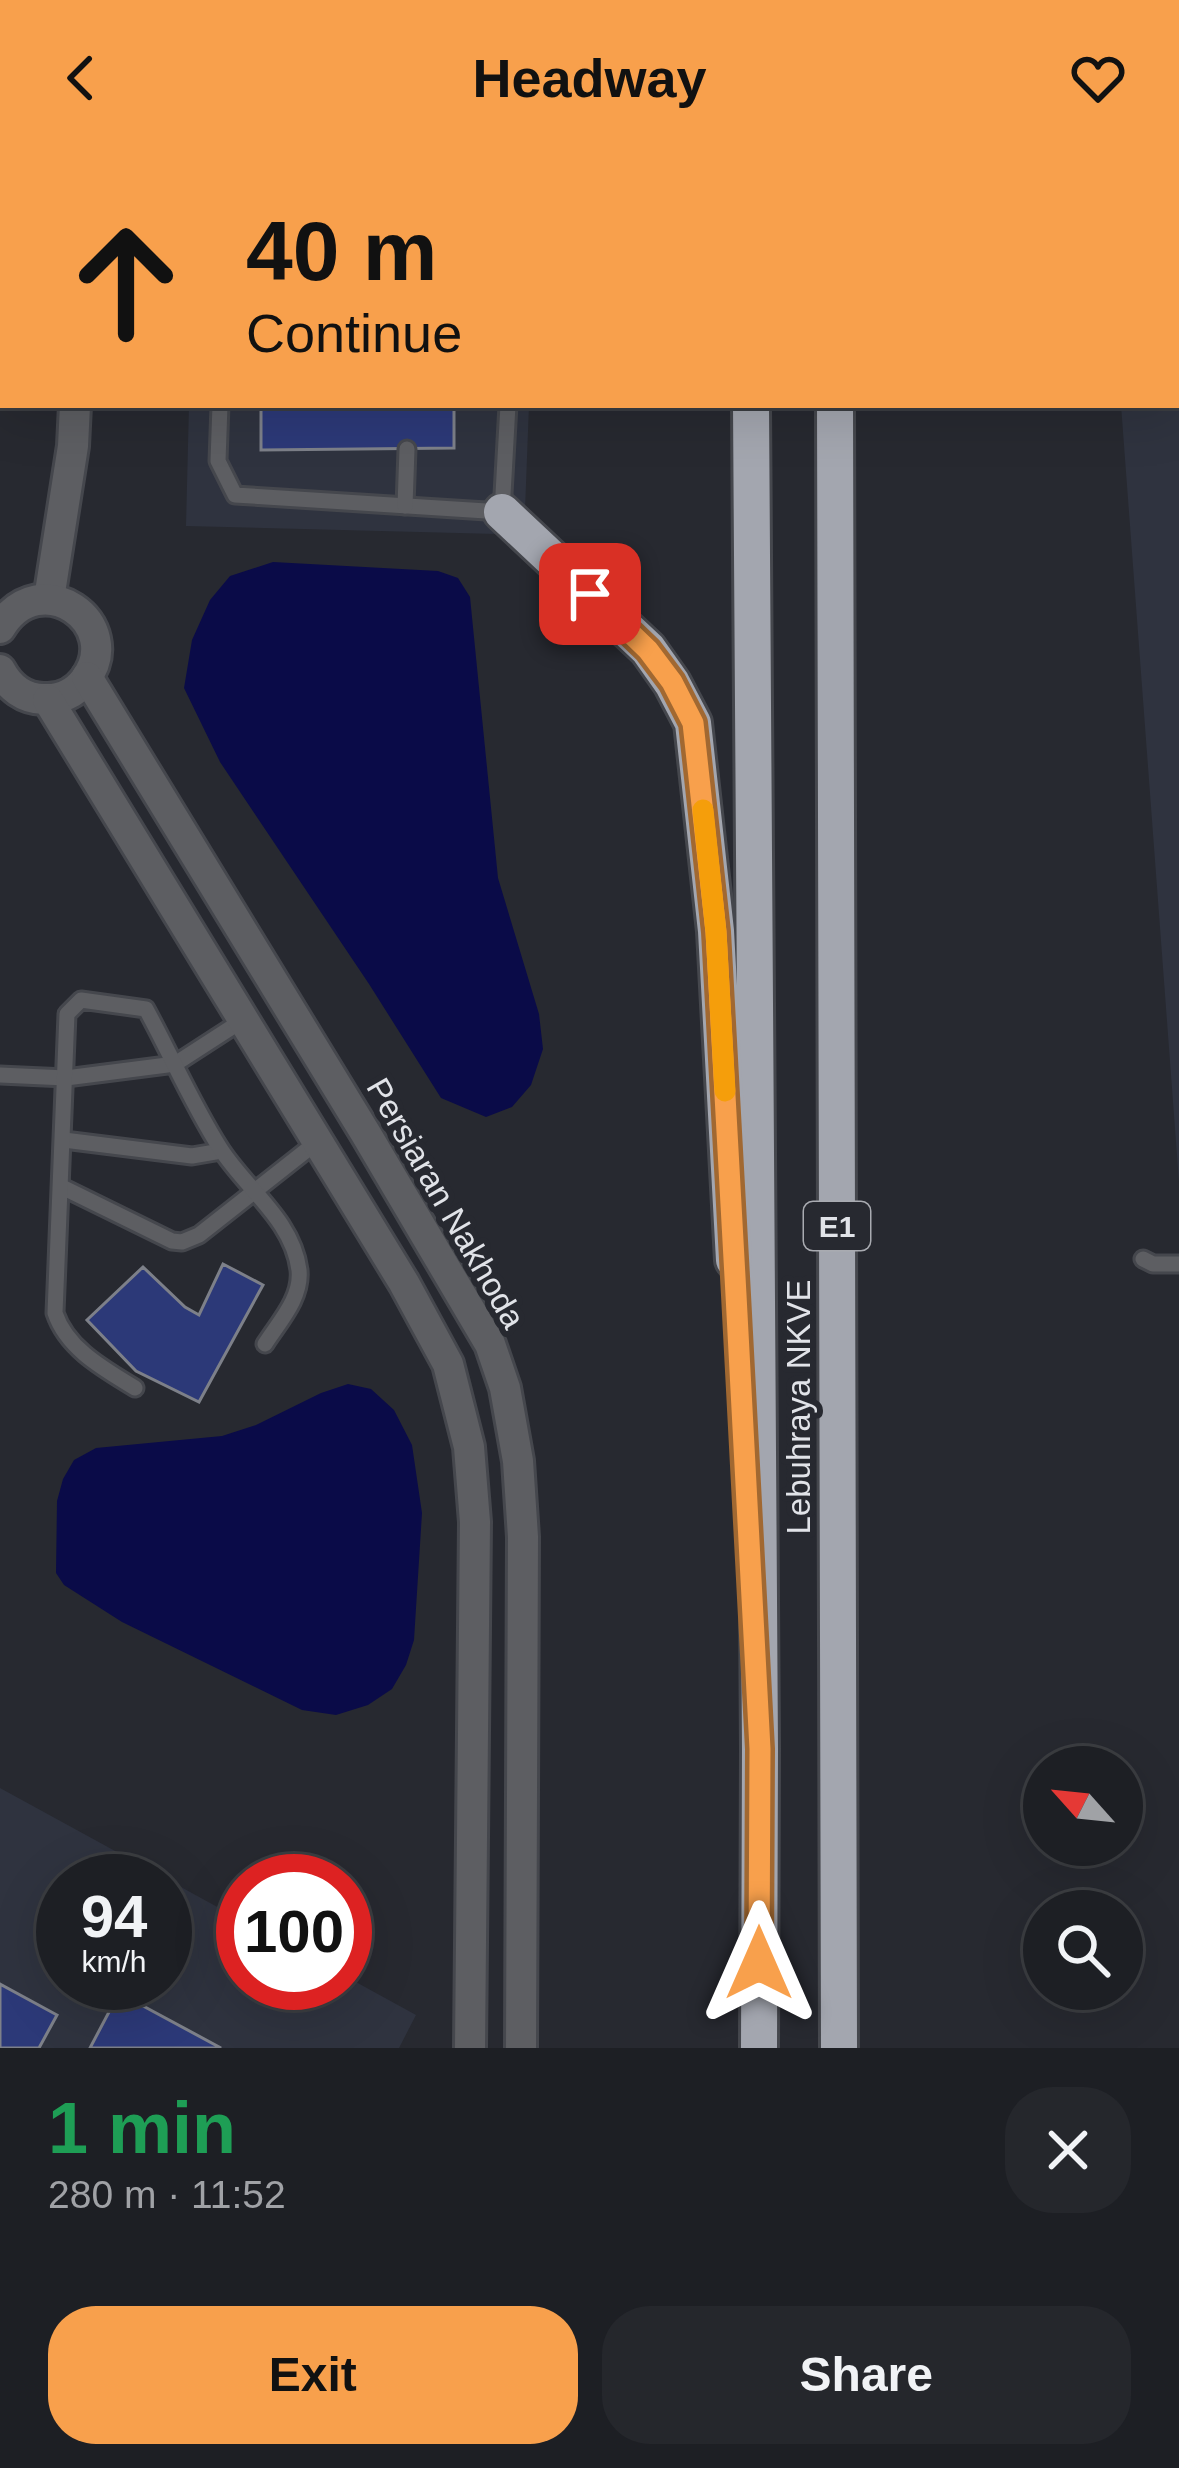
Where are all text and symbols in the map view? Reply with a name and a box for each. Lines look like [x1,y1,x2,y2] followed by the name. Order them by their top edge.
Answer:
[48,45,114,111] icon: back
[1065,45,1131,111] icon: heart
[472,48,707,108] text: Headway
[48,204,204,360] icon: ahead
[246,204,437,298] text: 40 m
[246,303,462,363] text: Continue
[539,543,641,645] pin
[557,561,623,627] icon: arrive
[359,1071,533,1335] street label: Persiaran Nakhoda
[804,1202,870,1250] road number: E1
[780,1280,817,1535] street label: Lebuhraya NKVE
[1023,1746,1143,1866] north arrow
[1023,1746,1143,2010] map controls
[216,1854,372,2010] speed limit sign: 100
[81,1883,147,1950] text: 94
[1023,1890,1143,2010] button: search
[696,1900,822,2026] position arrow
[81,1945,147,1978] text: km/h
[1005,2087,1131,2213] button: close
[48,2088,236,2168] text: 1 min
[48,2173,286,2216] text: 280 m · 11:52
[48,2306,578,2444] button: Exit
[602,2306,1131,2444] button: Share

